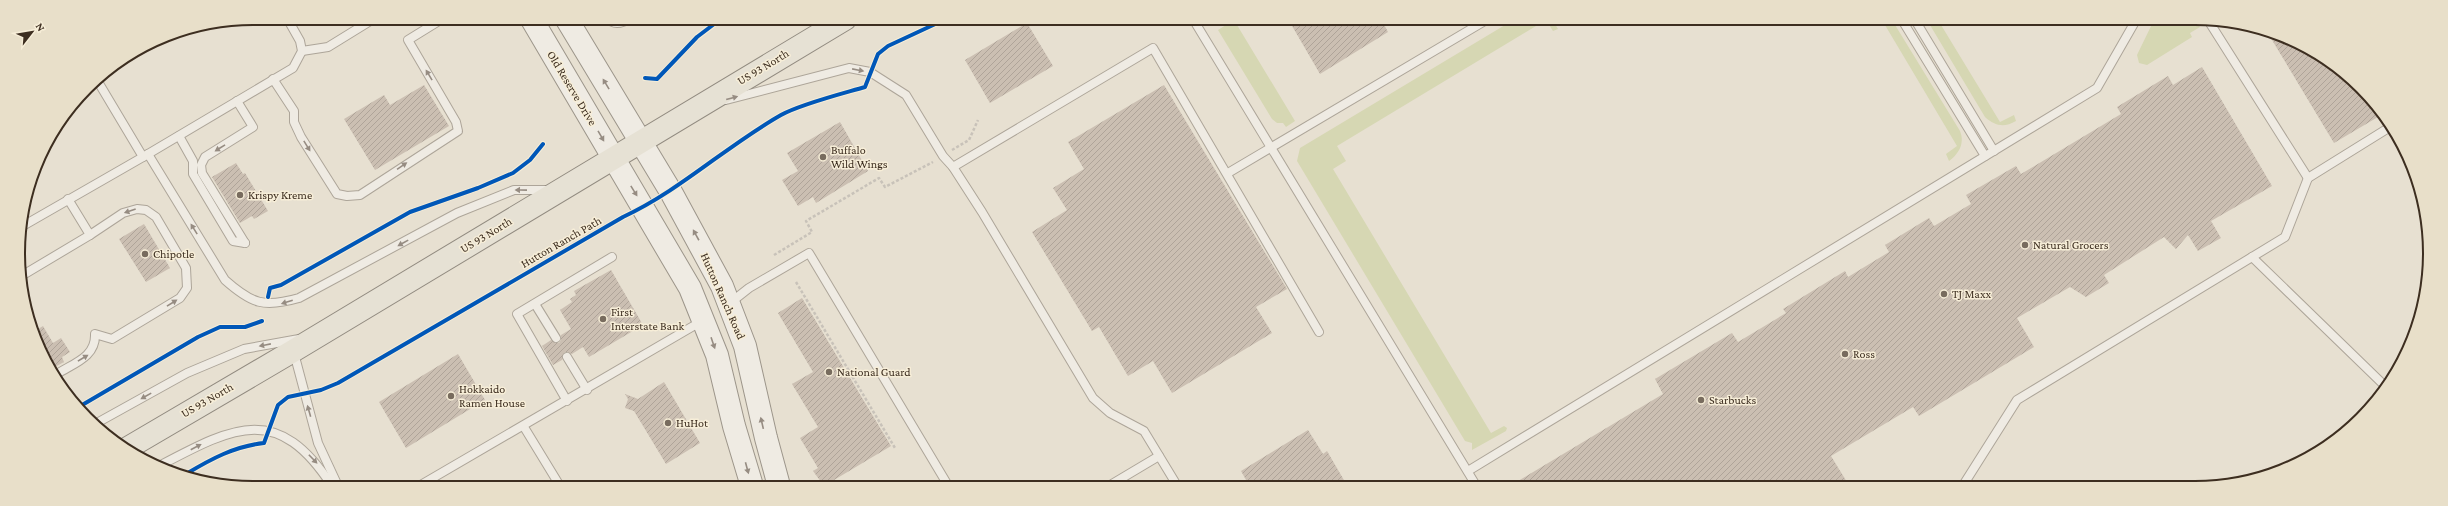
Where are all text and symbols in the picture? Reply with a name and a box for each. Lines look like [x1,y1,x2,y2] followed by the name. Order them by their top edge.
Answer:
[12,12,52,52] north arrow
[33,21,48,34] text: N
[735,46,792,88] street label: US 93 North
[544,48,600,128] street label: Old Reserve Drive
[852,67,864,73] one-way arrow
[425,69,432,81] one-way arrow
[602,78,609,90] one-way arrow
[727,95,739,101] one-way arrow
[597,130,604,142] one-way arrow
[304,140,311,152] one-way arrow
[831,143,888,171] place label: Buffalo Wild Wings
[215,144,225,152] one-way arrow
[818,152,828,162] marker: Buffalo Wild Wings
[397,162,407,170] one-way arrow
[630,185,637,197] one-way arrow
[514,187,527,193] one-way arrow
[248,188,312,202] place label: Krispy Kreme
[235,190,245,200] marker: Krispy Kreme
[123,208,135,214] one-way arrow
[518,213,604,271] street label: Hutton Ranch Path
[458,214,515,256] street label: US 93 North
[190,223,197,235] one-way arrow
[692,229,699,241] one-way arrow
[2033,238,2109,252] place label: Natural Grocers
[397,239,409,246] one-way arrow
[2020,240,2030,250] marker: Natural Grocers
[153,247,194,261] place label: Chipotle
[140,249,150,259] marker: Chipotle
[698,251,749,342] street label: Hutton Ranch Road
[1952,287,1992,301] place label: TJ Maxx
[1939,289,1949,299] marker: TJ Maxx
[167,299,177,307] one-way arrow
[281,299,293,305] one-way arrow
[611,305,685,333] place label: First Interstate Bank
[598,314,608,324] marker: First Interstate Bank
[710,337,716,349] one-way arrow
[259,343,271,349] one-way arrow
[1853,347,1875,361] place label: Ross
[1840,349,1850,359] marker: Ross
[77,355,89,362] one-way arrow
[837,365,911,379] place label: National Guard
[824,367,834,377] marker: National Guard
[178,379,236,421] street label: US 93 North
[459,382,525,410] place label: Hokkaido Ramen House
[446,391,456,401] marker: Hokkaido Ramen House
[140,392,152,399] one-way arrow
[1709,393,1756,407] place label: Starbucks
[1696,395,1706,405] marker: Starbucks
[306,405,312,417] one-way arrow
[676,416,709,430] place label: HuHot
[759,417,765,429] one-way arrow
[663,418,673,428] marker: HuHot
[190,444,201,450] one-way arrow
[308,454,318,464] one-way arrow
[744,462,750,475] one-way arrow

